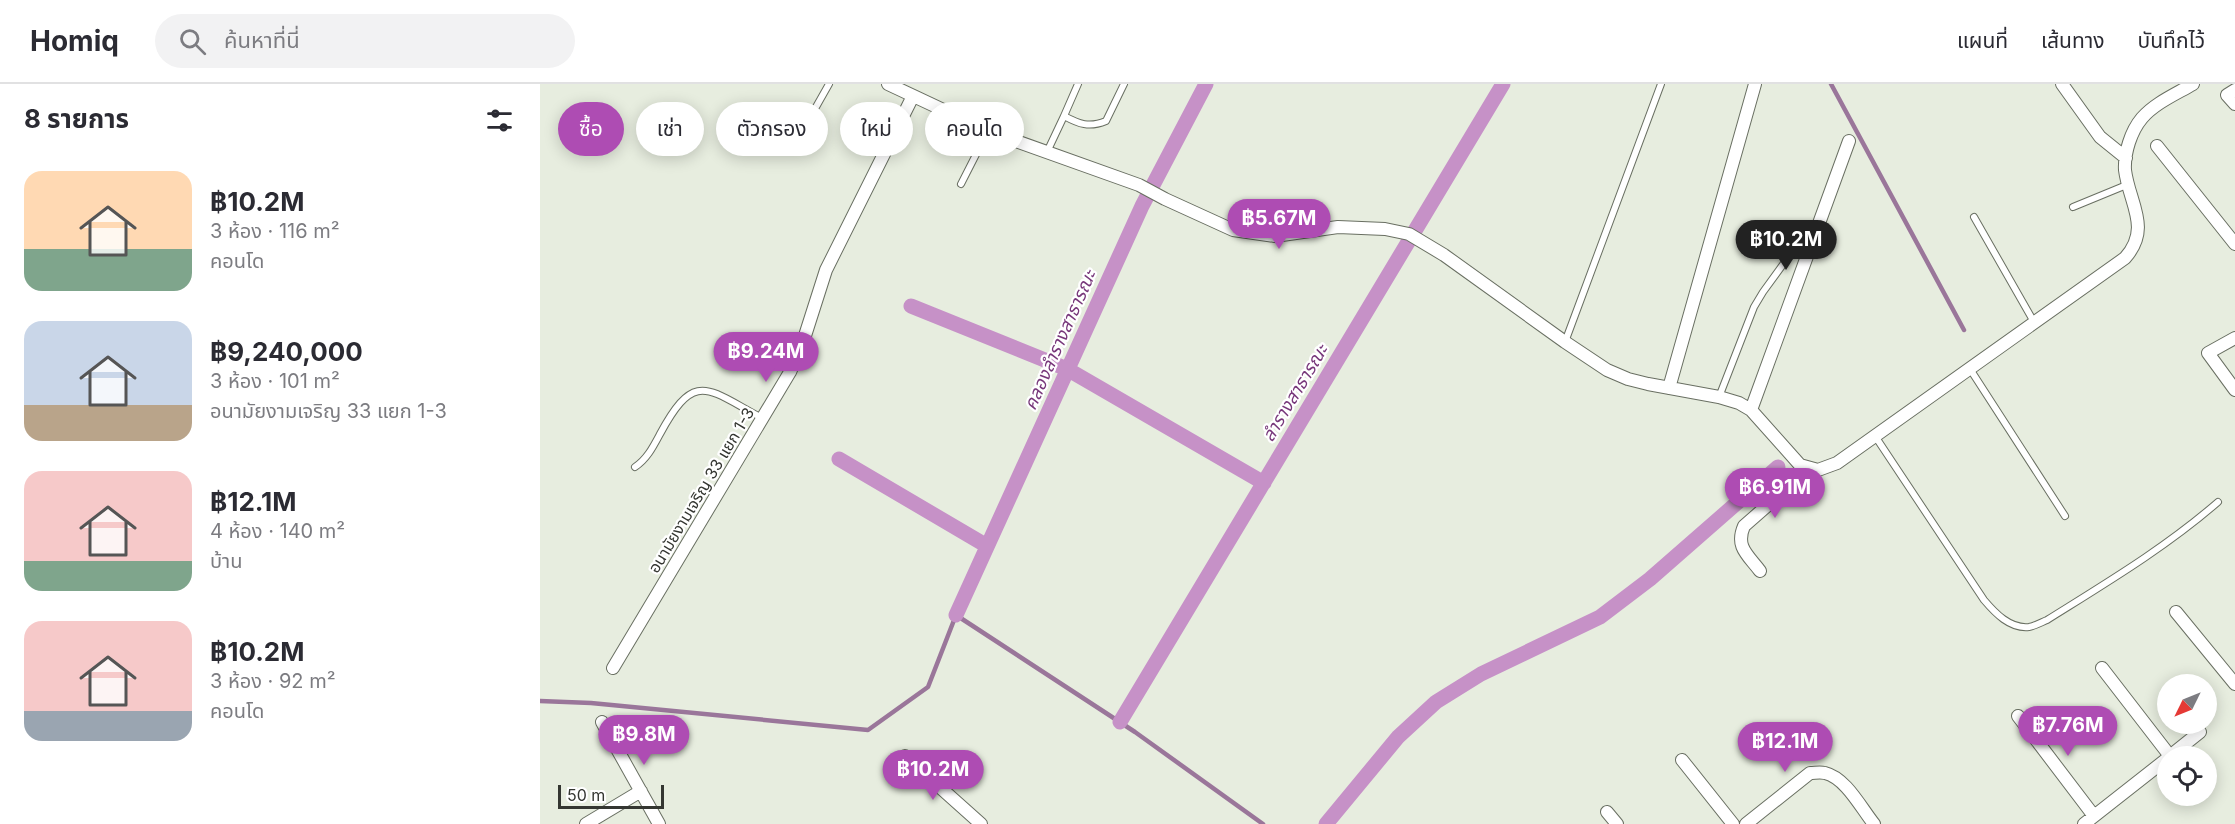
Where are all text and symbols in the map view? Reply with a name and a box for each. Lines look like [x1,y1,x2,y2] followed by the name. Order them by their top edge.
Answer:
[155,14,575,68] search box
[30,24,119,58] text: Homiq
[176,25,209,58] icon: search
[224,27,300,53] text: ค้นหาที่นี่
[1957,28,2008,53] text: แผนที่
[2041,28,2105,53] text: เส้นทาง
[2138,28,2205,53] text: บันทึกไว้
[558,102,624,156] chip: ซื้อ
[636,102,704,156] chip: เช่า
[716,102,828,156] chip: ตัวกรอง
[840,102,913,156] chip: ใหม่
[925,102,1024,156] chip: คอนโด
[24,103,129,134] text: 8 รายการ
[483,104,516,137] icon: filters
[210,186,304,217] text: ฿10.2M
[72,195,144,267] icon: home
[1230,199,1328,250] pin: ฿5.67M
[1242,206,1316,230] text: ฿5.67M
[210,219,340,243] text: 3 ห้อง · 116 m²
[1737,220,1835,271] pin: ฿10.2M
[1750,227,1822,251] text: ฿10.2M
[210,249,264,273] text: คอนโด
[1019,265,1101,413] water label: คลองลำรางสาธารณะ
[717,332,815,383] pin: ฿9.24M
[210,336,363,367] text: ฿9,240,000
[728,339,804,363] text: ฿9.24M
[1257,339,1333,445] water label: ลำรางสาธารณะ
[72,345,144,417] icon: home
[210,369,340,393] text: 3 ห้อง · 101 m²
[210,399,447,423] text: อนามัยงามเจริญ 33 แยก 1-3
[644,404,758,576] street label: อนามัยงามเจริญ 33 แยก 1-3
[1726,468,1824,519] pin: ฿6.91M
[1739,475,1811,499] text: ฿6.91M
[210,486,297,517] text: ฿12.1M
[72,495,144,567] icon: home
[210,519,345,543] text: 4 ห้อง · 140 m²
[210,549,242,573] text: บ้าน
[210,636,304,667] text: ฿10.2M
[72,645,144,717] icon: home
[210,669,336,693] text: 3 ห้อง · 92 m²
[2157,674,2217,734] north arrow
[2157,674,2217,806] map controls
[210,699,264,723] text: คอนโด
[2019,706,2117,757] pin: ฿7.76M
[2032,713,2104,737] text: ฿7.76M
[602,715,686,766] pin: ฿9.8M
[612,722,676,746] text: ฿9.8M
[1736,722,1834,773] pin: ฿12.1M
[1752,729,1818,753] text: ฿12.1M
[2157,746,2217,806] button: locate
[884,750,982,801] pin: ฿10.2M
[897,757,969,781] text: ฿10.2M
[558,782,664,810] scale bar
[567,785,605,805] text: 50 m

